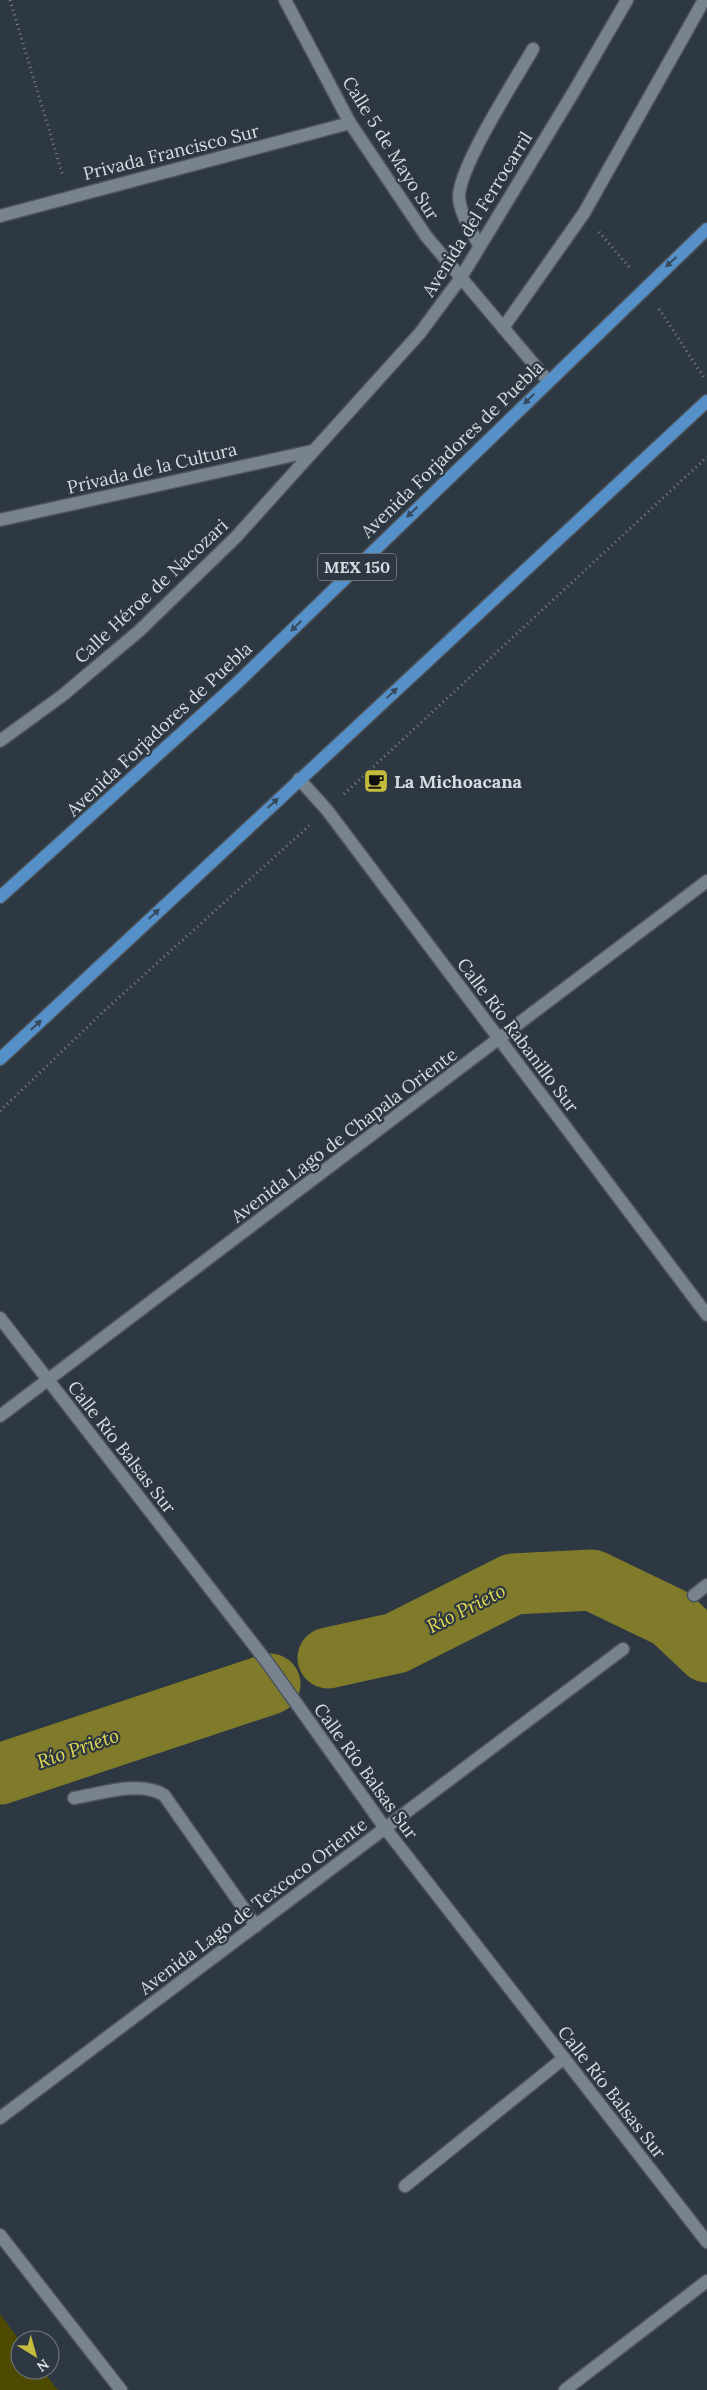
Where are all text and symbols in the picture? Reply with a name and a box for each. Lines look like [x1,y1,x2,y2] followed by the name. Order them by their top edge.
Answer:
[338,72,445,224] street label: Calle 5 de Mayo Sur
[81,119,262,185] street label: Privada Francisco Sur
[416,127,537,302] street label: Avenida del Ferrocarril
[666,256,678,268] one-way arrow
[355,355,548,543] street label: Avenida Forjadores de Puebla
[523,393,535,405] one-way arrow
[65,437,239,499] street label: Privada de la Cultura
[407,506,419,518] one-way arrow
[69,514,233,668] street label: Calle Héroe de Nacozari
[318,554,396,580] road number: MEX 150
[290,619,302,631] one-way arrow
[61,637,257,822] street label: Avenida Forjadores de Puebla
[386,687,398,699] one-way arrow
[363,768,389,794] cafe icon: La Michoacana
[394,770,523,793] place label: La Michoacana
[267,797,279,809] one-way arrow
[148,908,160,920] one-way arrow
[452,953,584,1117] street label: Calle Río Rabanillo Sur
[29,1019,41,1031] one-way arrow
[226,1042,462,1228] street label: Avenida Lago de Chapala Oriente
[63,1376,181,1518] street label: Calle Río Balsas Sur
[423,1578,509,1638] water label: Río Prieto
[309,1699,423,1844] street label: Calle Río Balsas Sur
[34,1723,122,1773] water label: Río Prieto
[134,1812,372,2000] street label: Avenida Lago de Texcoco Oriente
[553,2021,671,2163] street label: Calle Río Balsas Sur
[10,2330,60,2380] north arrow
[33,2355,53,2376] text: N

